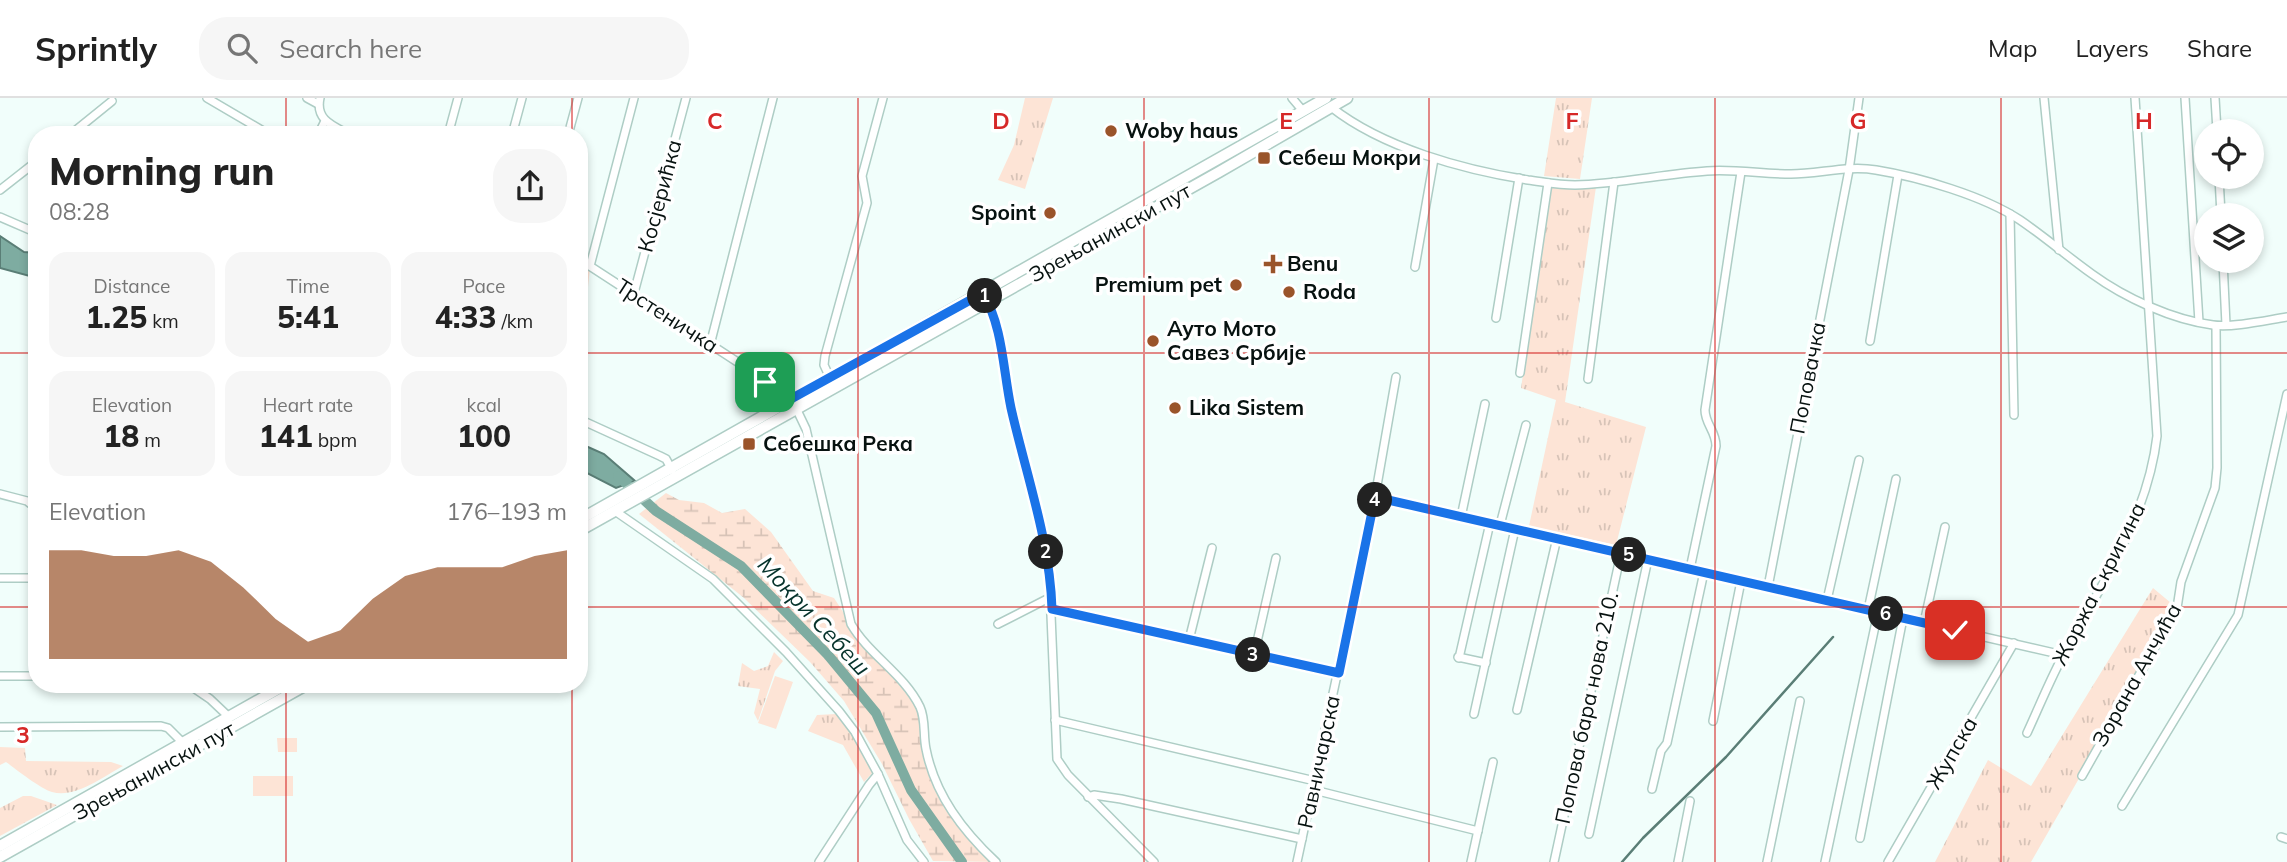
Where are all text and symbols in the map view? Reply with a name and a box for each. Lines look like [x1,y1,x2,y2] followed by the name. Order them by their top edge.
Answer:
[199,17,689,80] search box
[35,28,157,69] text: Sprintly
[223,29,261,67] icon: search
[279,32,422,65] text: Search here
[1988,33,2037,63] text: Map
[2075,33,2149,63] text: Layers
[2187,33,2252,63] text: Share
[707,106,723,135] text: C
[992,106,1010,135] text: D
[1279,106,1293,135] text: E
[1565,106,1579,135] text: F
[1849,106,1867,135] text: G
[2135,106,2153,135] text: H
[1125,117,1238,143] place label: Woby haus
[2194,119,2264,273] map controls
[2194,119,2264,189] button: locate
[1103,123,1119,139] marker: Woby haus
[632,137,687,255] street label: Косјерићка
[1278,144,1421,170] place label: Себеш Мокри
[49,147,275,195] text: Morning run
[493,149,567,223] button: share
[1256,150,1272,166] marker: Себеш Мокри
[1024,177,1195,287] street label: Зрењанински пут
[49,197,109,226] text: 08:28
[971,199,1036,225] place label: Spoint
[2194,203,2264,273] button: layers
[1042,205,1058,221] marker: Spoint
[1287,250,1338,276] place label: Benu
[1265,256,1281,272] marker: Benu
[1095,271,1222,297] place label: Premium pet
[612,272,724,358] street label: Трстеничка
[94,274,170,298] text: Distance
[286,274,330,298] text: Time
[463,274,505,298] text: Pace
[1228,277,1244,293] marker: Premium pet
[968,278,1002,314] pin: 1
[1303,278,1356,304] place label: Roda
[979,283,990,307] text: 1
[1281,284,1297,300] marker: Roda
[85,298,147,336] text: 1.25
[277,298,339,336] text: 5:41
[435,298,497,336] text: 4:33
[147,309,179,333] text: km
[497,309,533,333] text: /km
[1167,315,1306,365] place label: Ауто Мото Савез Србије
[1783,320,1831,436] street label: Поповачка
[1145,333,1161,349] marker: Ауто Мото Савез Србије
[735,352,795,412] pin
[746,363,784,401] icon: arrive
[92,393,172,417] text: Elevation
[263,393,353,417] text: Heart rate
[467,393,501,417] text: kcal
[1189,394,1304,420] place label: Lika Sistem
[1167,400,1183,416] marker: Lika Sistem
[103,417,139,455] text: 18
[259,417,313,455] text: 141
[457,417,511,455] text: 100
[139,428,161,452] text: m
[313,428,357,452] text: bpm
[763,430,913,456] place label: Себешка Река
[741,436,757,452] marker: Себешка Река
[1358,482,1392,518] pin: 4
[1369,487,1380,511] text: 4
[49,497,146,526] text: Elevation
[446,497,567,526] text: 176–193 m
[2046,498,2150,669] street label: Жоржа Скригина
[1028,534,1064,570] pin: 2
[1612,538,1646,573] pin: 5
[1040,539,1051,563] text: 2
[1623,542,1634,566] text: 5
[752,550,877,681] water label: Мокри Себеш
[1549,589,1623,826] street label: Попова бара нова 210.
[1868,596,1904,632] pin: 6
[2086,598,2186,751] street label: Зорана Анчића
[1925,600,1985,660] pin
[1880,601,1891,625] text: 6
[1936,611,1974,649] icon: check
[1236,638,1270,672] pin: 3
[1247,642,1258,666] text: 3
[1291,693,1345,831] street label: Равничарска
[1920,712,1982,793] street label: Жупска
[68,715,239,825] street label: Зрењанински пут
[16,720,30,749] text: 3

